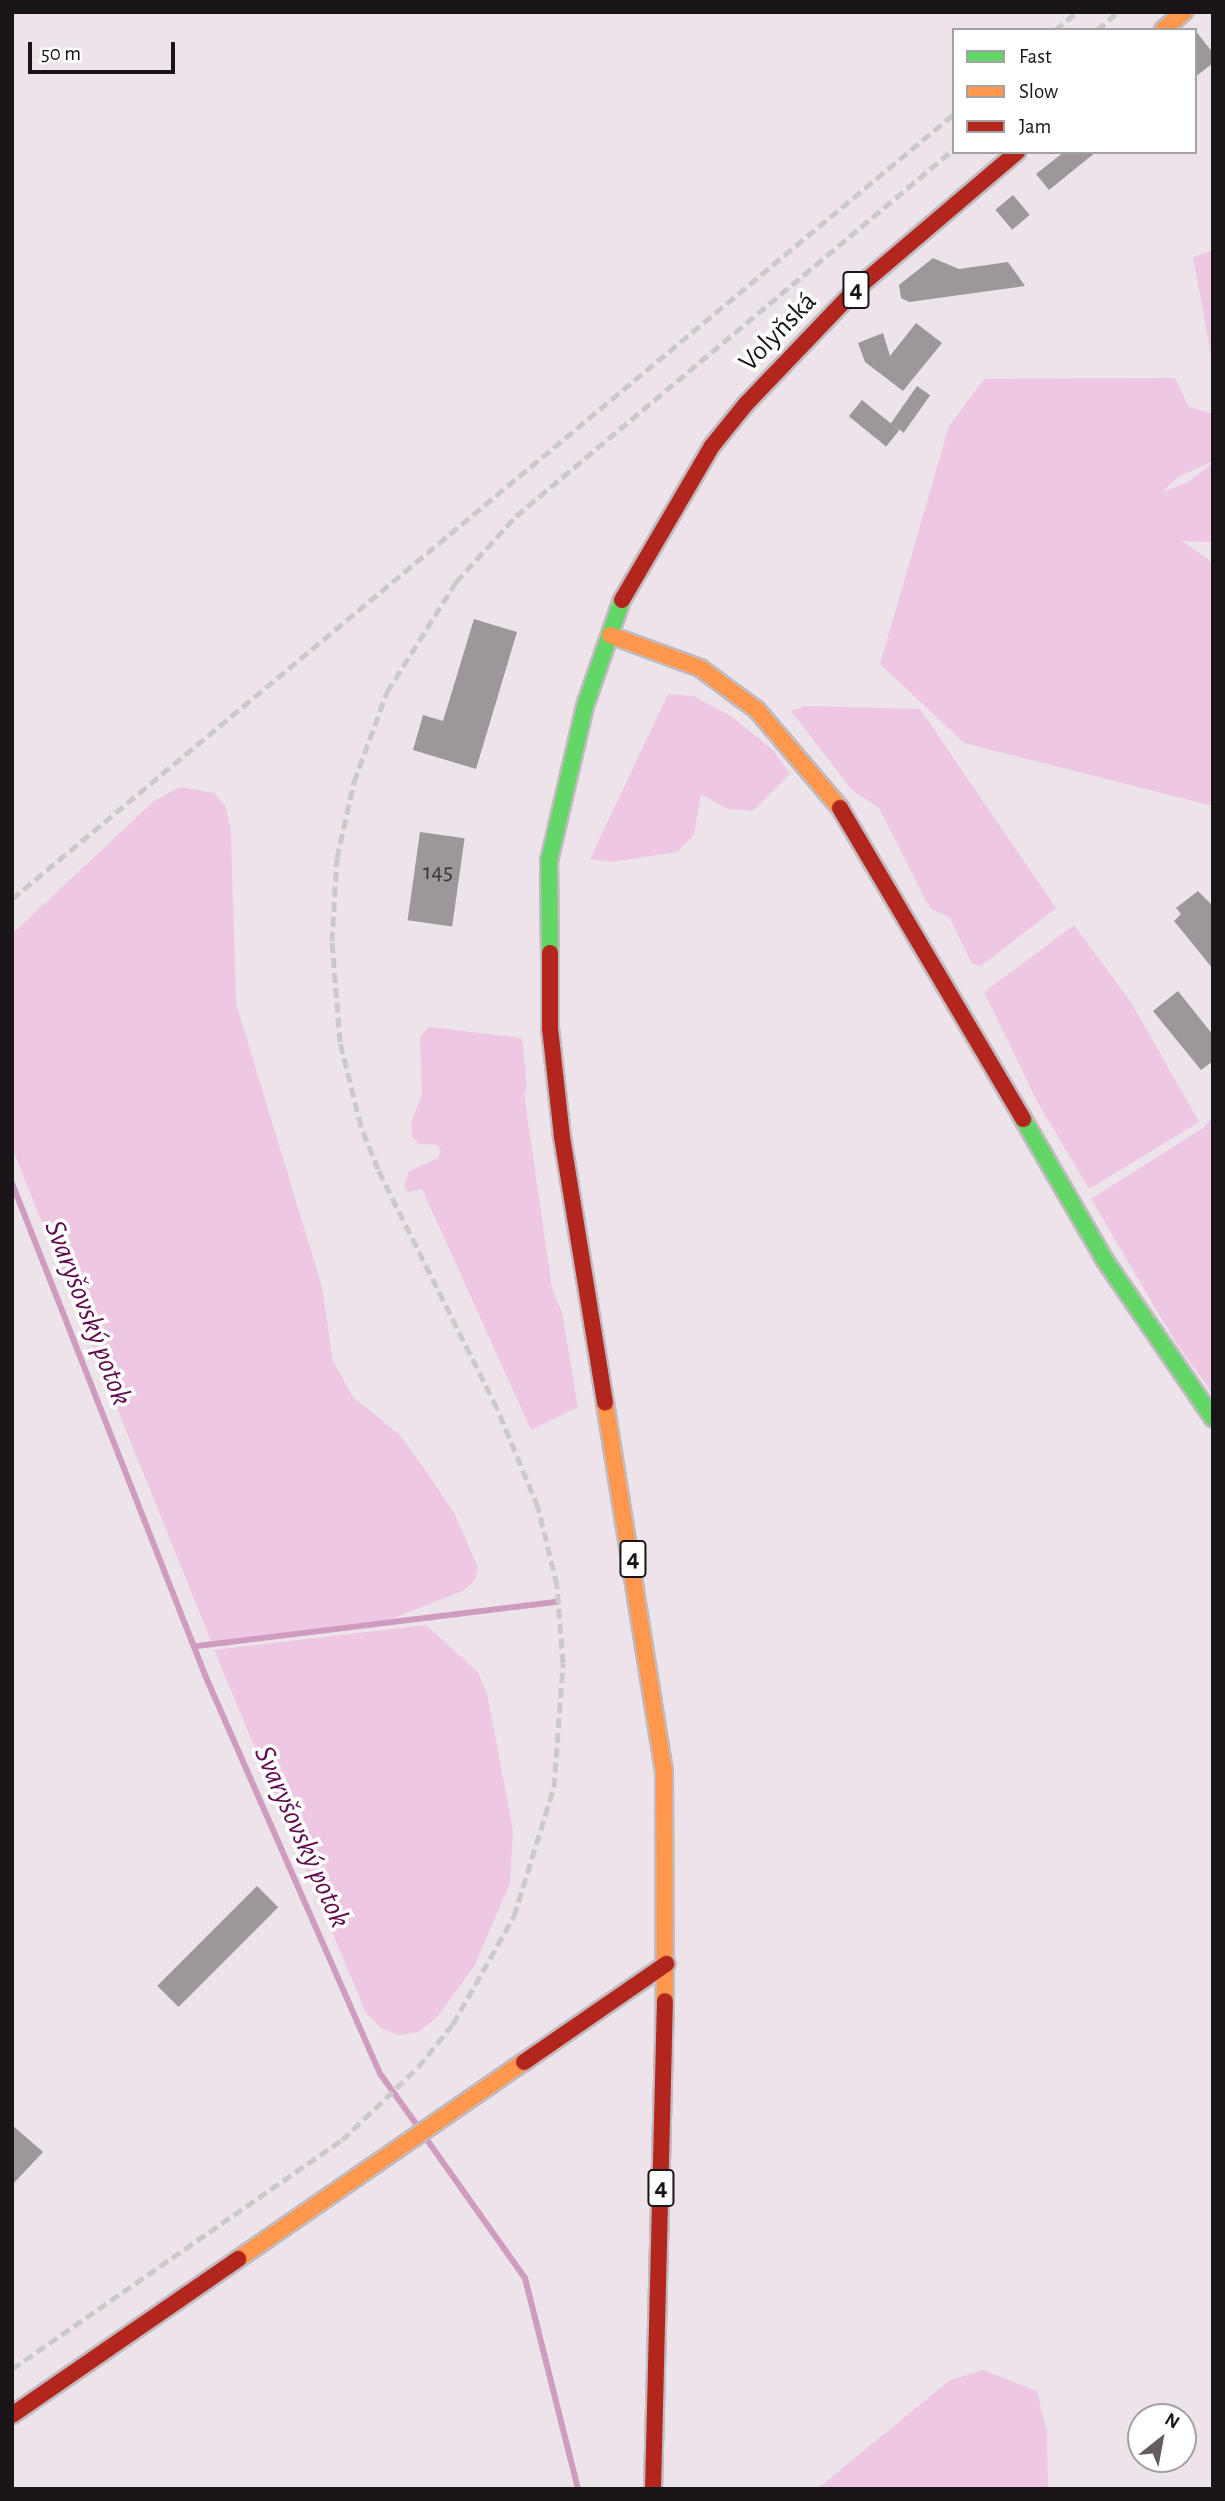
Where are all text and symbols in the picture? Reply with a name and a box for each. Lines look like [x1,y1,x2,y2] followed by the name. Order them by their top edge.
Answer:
[32,28,178,72] scale bar
[952,28,1197,154] legend
[41,43,81,64] text: 50 m
[1019,46,1052,67] text: Fast
[1019,81,1058,102] text: Slow
[1019,116,1051,137] text: Jam
[842,268,870,312] road number: 4
[732,285,824,379] street label: Volyňská
[423,859,453,887] house number: 145
[36,1215,140,1411] water label: Svaryšovský potok
[619,1536,647,1582] road number: 4
[246,1740,358,1934] water label: Svaryšovský potok
[647,2166,675,2210] road number: 4
[1127,2403,1197,2473] north arrow
[1161,2410,1183,2433] text: N

